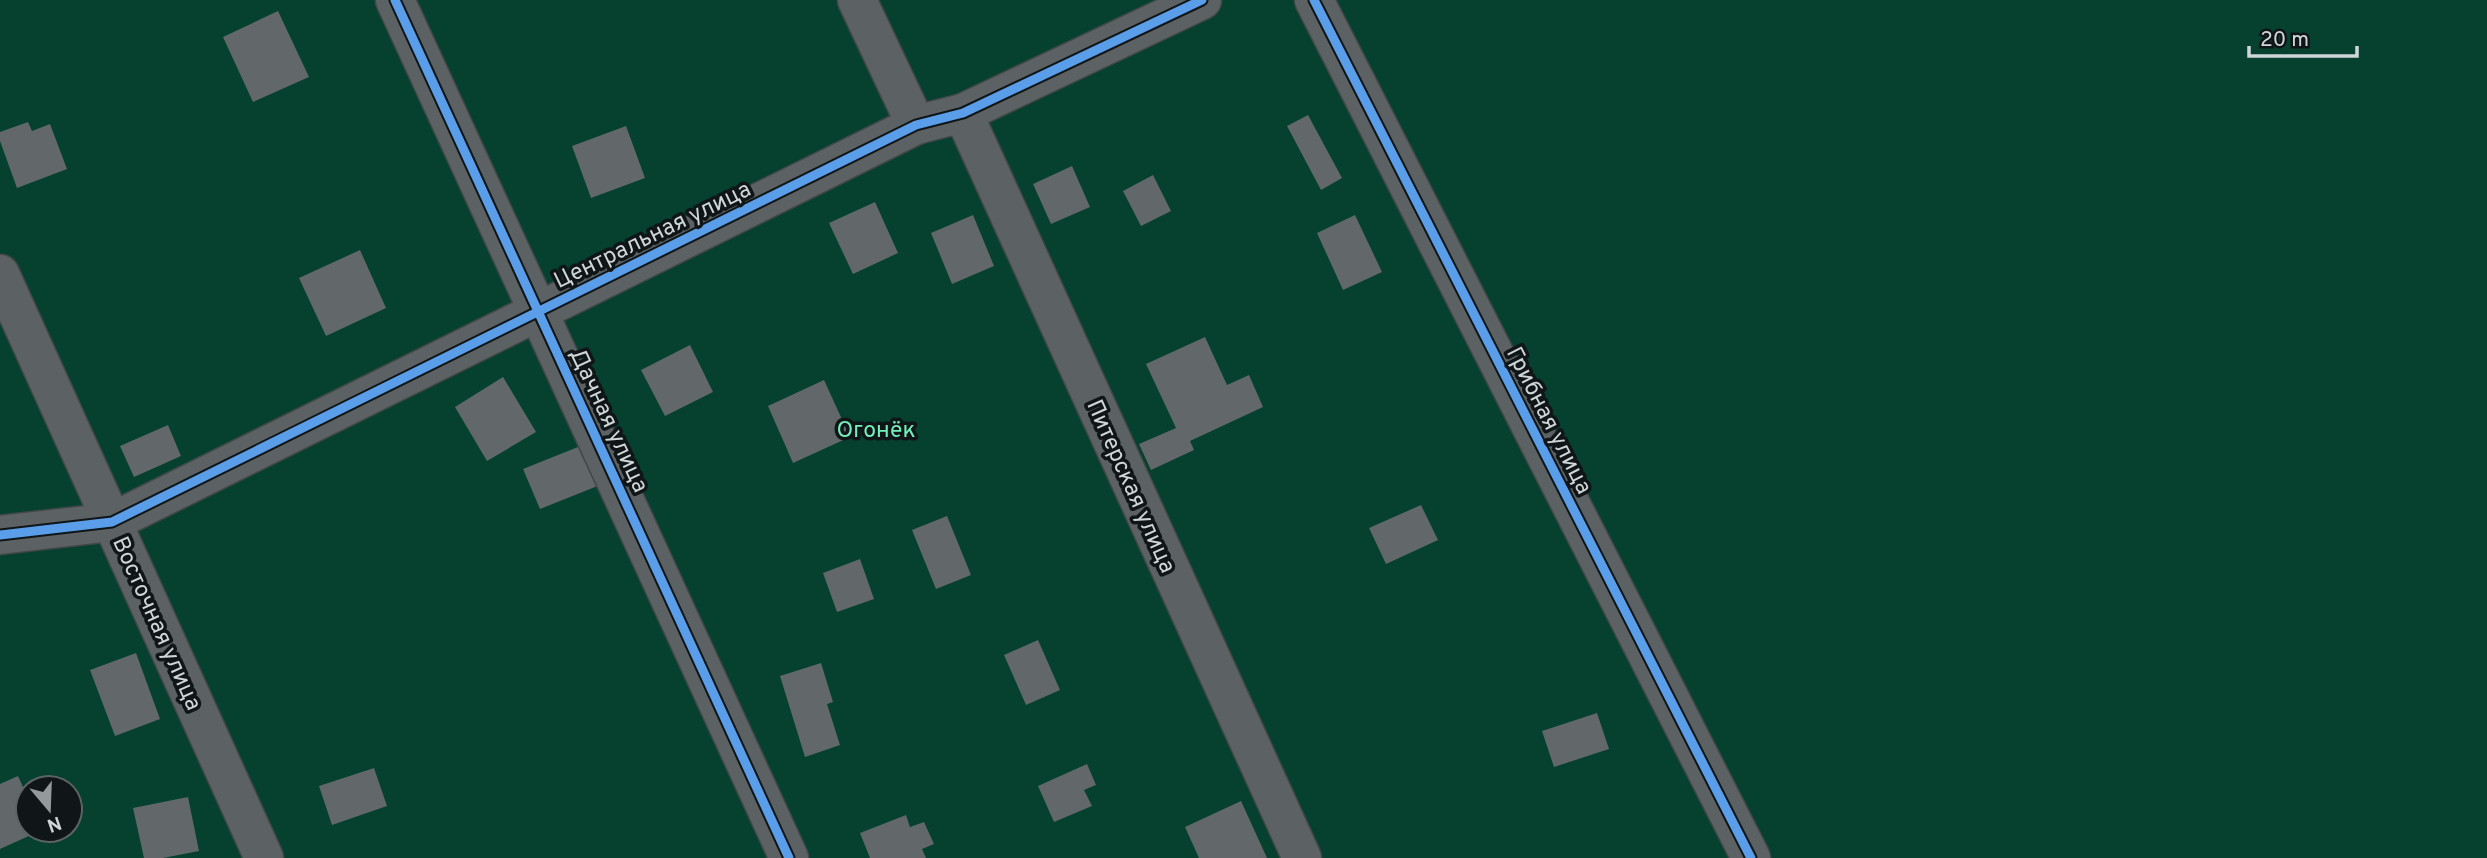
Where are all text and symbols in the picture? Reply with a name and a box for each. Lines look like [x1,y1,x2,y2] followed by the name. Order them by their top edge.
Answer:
[2249,14,2358,58] scale bar
[2260,27,2309,54] text: 20 m
[550,176,756,297] street label: Центральная улица
[1498,343,1597,500] street label: Грибная улица
[562,344,654,498] street label: Дачная улица
[1078,396,1181,578] street label: Питерская улица
[836,417,916,446] park label: Огонёк
[104,533,207,715] street label: Восточная улица
[14,774,84,844] north arrow
[44,810,64,837] text: N

